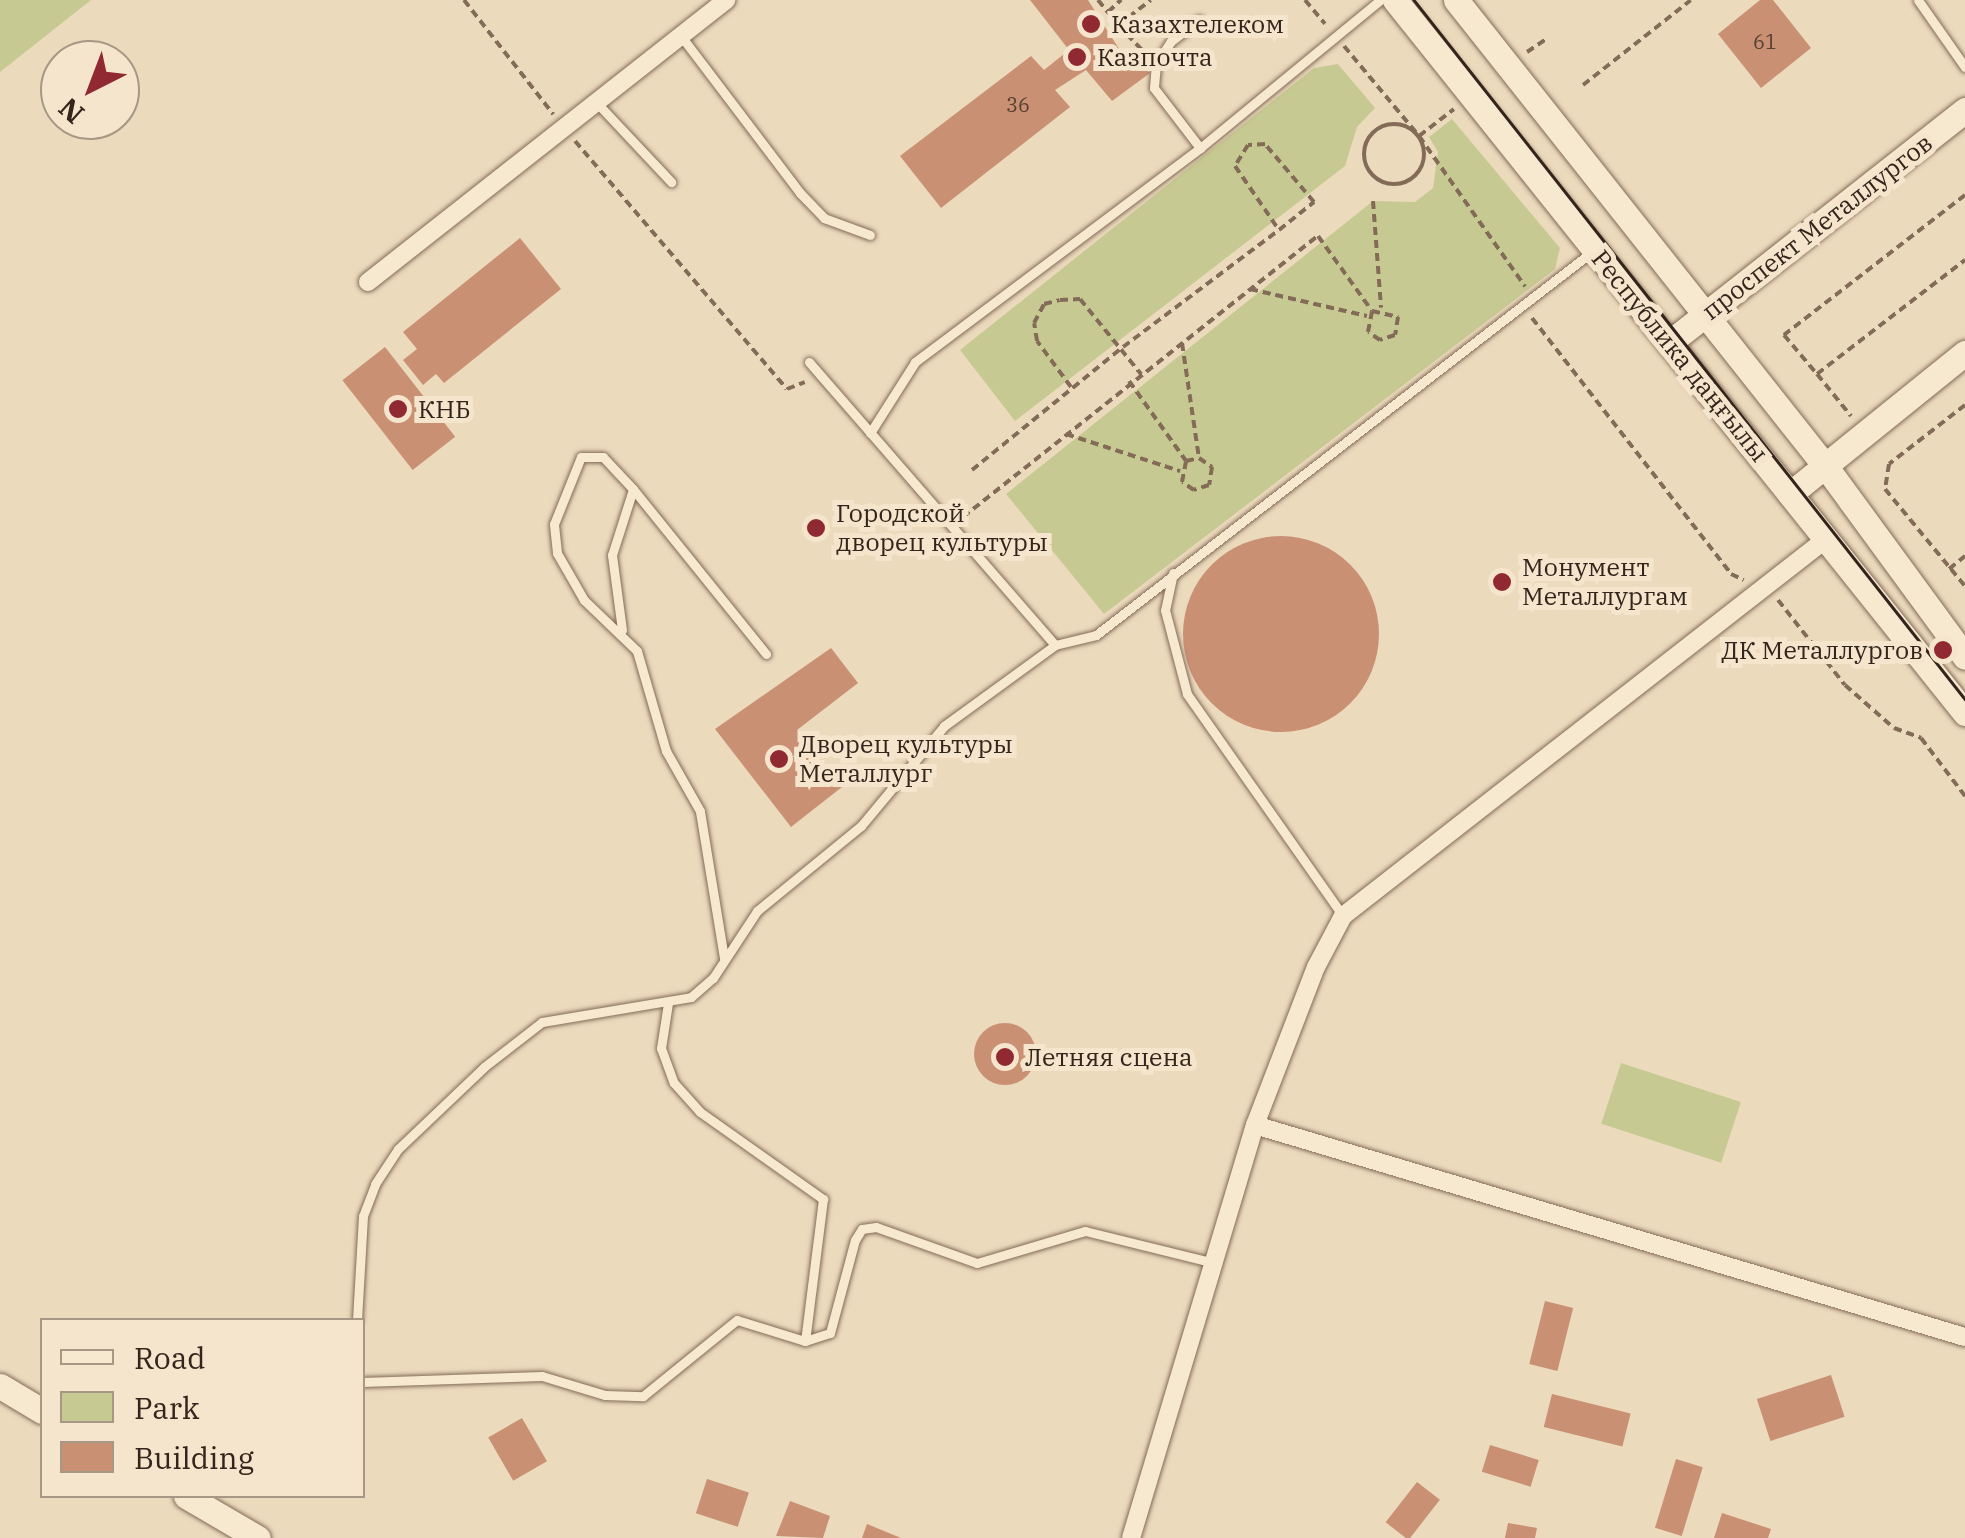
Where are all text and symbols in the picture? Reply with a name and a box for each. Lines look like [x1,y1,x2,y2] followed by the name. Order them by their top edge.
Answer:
[1111,9,1284,39] place label: Казахтелеком
[1080,13,1102,35] marker: Казахтелеком
[1753,29,1777,53] house number: 61
[40,40,140,140] north arrow
[1097,42,1213,72] place label: Казпочта
[1066,46,1088,68] marker: Казпочта
[50,90,92,132] text: N
[1006,92,1030,116] house number: 36
[1696,128,1938,326] street label: проспект Металлургов
[1585,244,1775,468] street label: Республика даңғылы
[418,394,470,424] place label: КНБ
[387,398,409,420] marker: КНБ
[836,499,1048,558] place label: Городской дворец культуры
[805,517,827,539] marker: Городской дворец культуры
[1522,553,1688,612] place label: Монумент Металлургам
[1491,571,1513,593] marker: Монумент Металлургам
[1721,635,1923,665] place label: ДК Металлургов
[1932,639,1954,661] marker: ДК Металлургов
[799,730,1013,789] place label: Дворец культуры Металлург
[768,748,790,770] marker: Дворец культуры Металлург
[1025,1042,1193,1072] place label: Летняя сцена
[994,1046,1016,1068] marker: Летняя сцена
[40,1318,365,1498] legend
[134,1338,206,1377] text: Road
[134,1388,200,1427] text: Park
[134,1438,254,1477] text: Building

